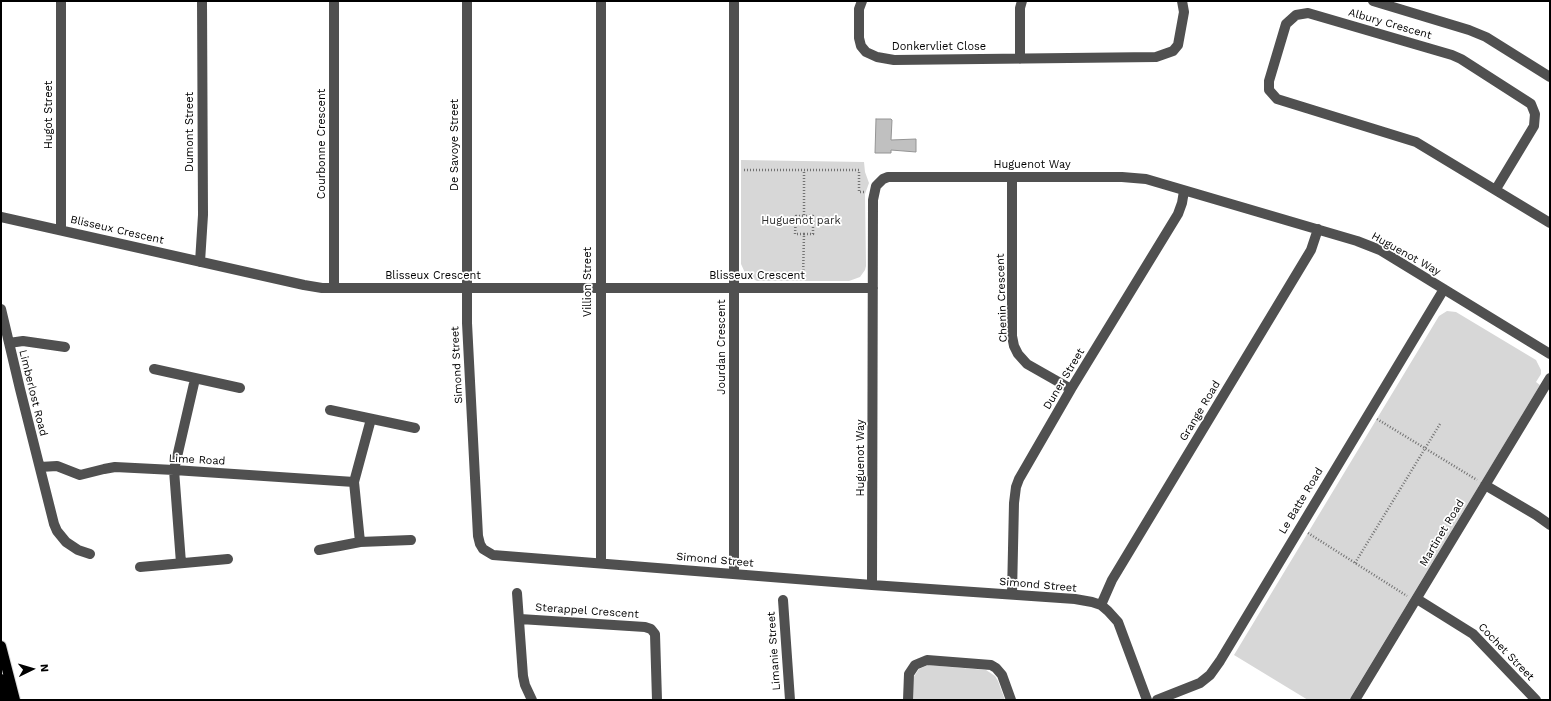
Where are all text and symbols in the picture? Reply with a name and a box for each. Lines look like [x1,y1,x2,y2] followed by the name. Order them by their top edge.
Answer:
[1347,6,1433,42] street label: Albury Crescent
[892,40,986,54] street label: Donkervliet Close
[42,81,56,149] street label: Hugot Street
[315,89,329,199] street label: Courbonne Crescent
[183,92,197,172] street label: Dumont Street
[448,99,462,191] street label: De Savoye Street
[993,158,1071,172] street label: Huguenot Way
[69,213,165,247] street label: Blisseux Crescent
[761,214,841,228] park label: Huguenot park
[1369,230,1443,278] street label: Huguenot Way
[581,247,595,317] street label: Villion Street
[994,253,1010,343] street label: Chenin Crescent
[385,269,481,283] street label: Blisseux Crescent
[709,269,805,283] street label: Blisseux Crescent
[715,299,729,395] street label: Jourdan Crescent
[448,326,466,404] street label: Simond Street
[1041,346,1087,412] street label: Duner Street
[16,348,50,438] street label: Limberlost Road
[1177,378,1223,444] street label: Grange Road
[854,419,868,497] street label: Huguenot Way
[168,452,226,468] street label: Lime Road
[1276,465,1326,537] street label: Le Batte Road
[1417,497,1467,569] street label: Martinet Road
[676,550,754,570] street label: Simond Street
[999,575,1077,595] street label: Simond Street
[535,601,639,621] street label: Sterappel Crescent
[765,611,783,691] street label: Limanie Street
[1475,621,1537,683] street label: Cochet Street
[12,649,52,689] north arrow
[38,663,51,673] text: N

